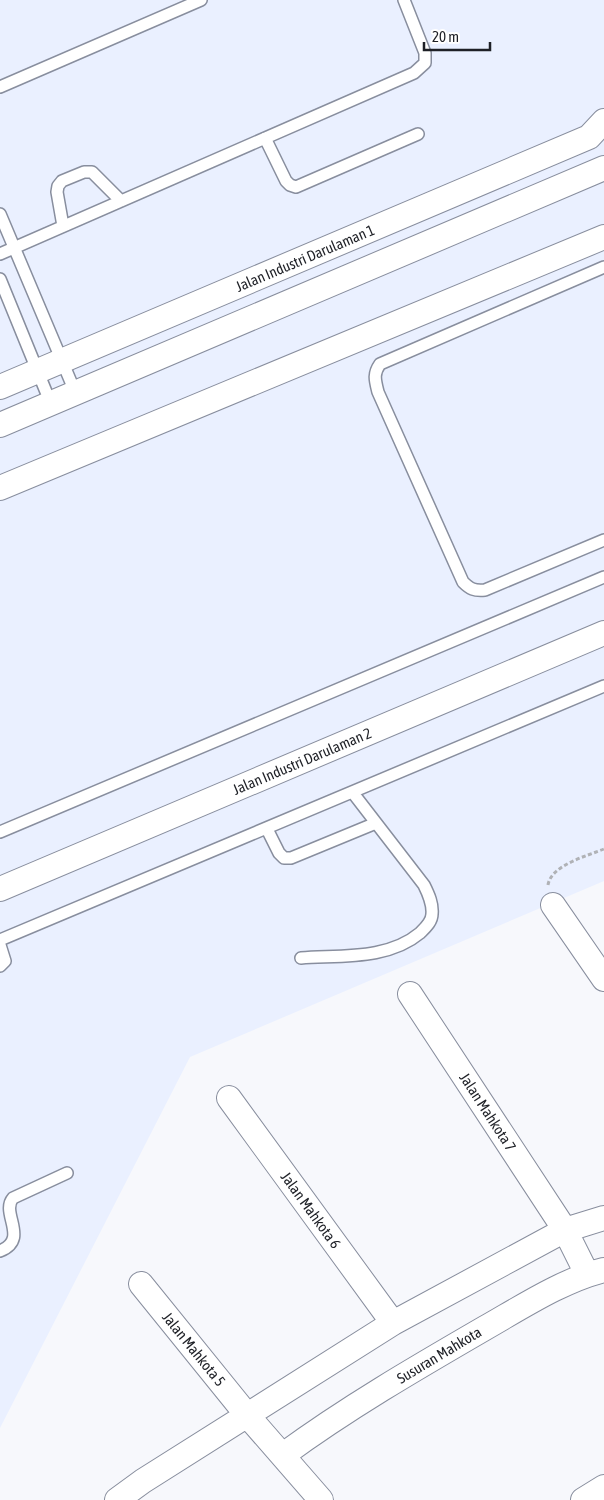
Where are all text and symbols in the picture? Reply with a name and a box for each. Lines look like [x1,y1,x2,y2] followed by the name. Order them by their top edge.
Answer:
[424,20,490,52] scale bar
[432,28,459,45] text: 20 m
[233,221,377,295] street label: Jalan Industri Darulaman 1
[230,724,374,798] street label: Jalan Industri Darulaman 2
[456,1070,520,1154] street label: Jalan Mahkota 7
[278,1169,344,1251] street label: Jalan Mahkota 6
[159,1309,229,1389] street label: Jalan Mahkota 5
[394,1323,484,1387] street label: Susuran Mahkota

